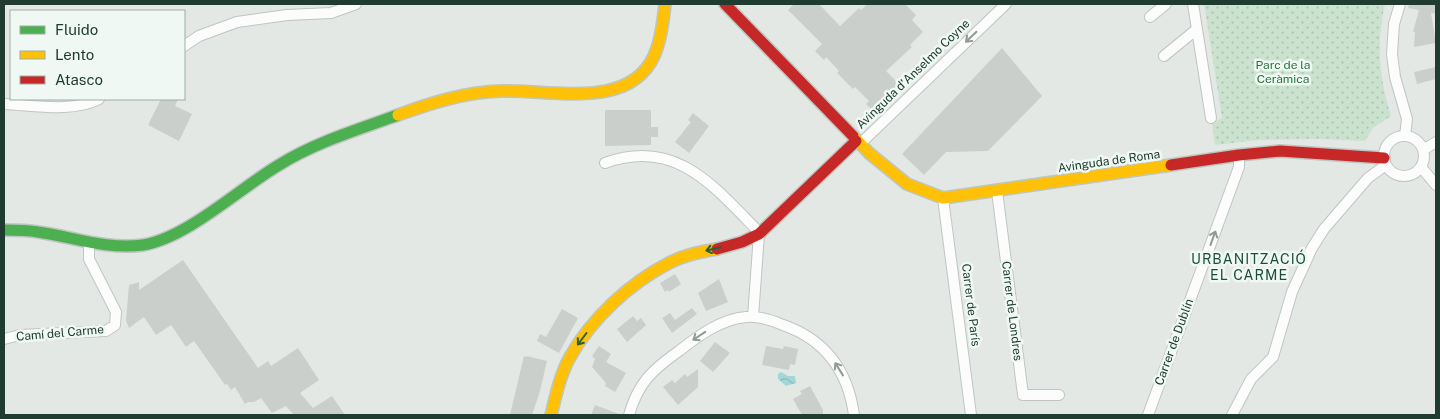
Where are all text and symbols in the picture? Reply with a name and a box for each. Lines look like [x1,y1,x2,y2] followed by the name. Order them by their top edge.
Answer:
[10,10,185,100] legend
[854,16,973,132] street label: Avinguda d'Anselmo Coyne
[55,21,98,38] text: Fluido
[966,31,978,43] one-way arrow
[55,46,94,63] text: Lento
[1256,58,1310,86] park label: Parc de la Ceràmica
[55,71,103,88] text: Atasco
[1057,147,1161,175] street label: Avinguda de Roma
[1209,231,1218,246] one-way arrow
[705,245,721,254] one-way arrow
[1191,249,1307,283] district label: URBANITZACIÓ EL CARME
[999,260,1025,362] street label: Carrer de Londres
[959,263,983,347] street label: Carrer de París
[1152,297,1196,387] street label: Carrer de Dublín
[16,322,105,344] street label: Camí del Carme
[692,331,706,341] one-way arrow
[577,332,587,346] one-way arrow
[834,363,844,377] one-way arrow

